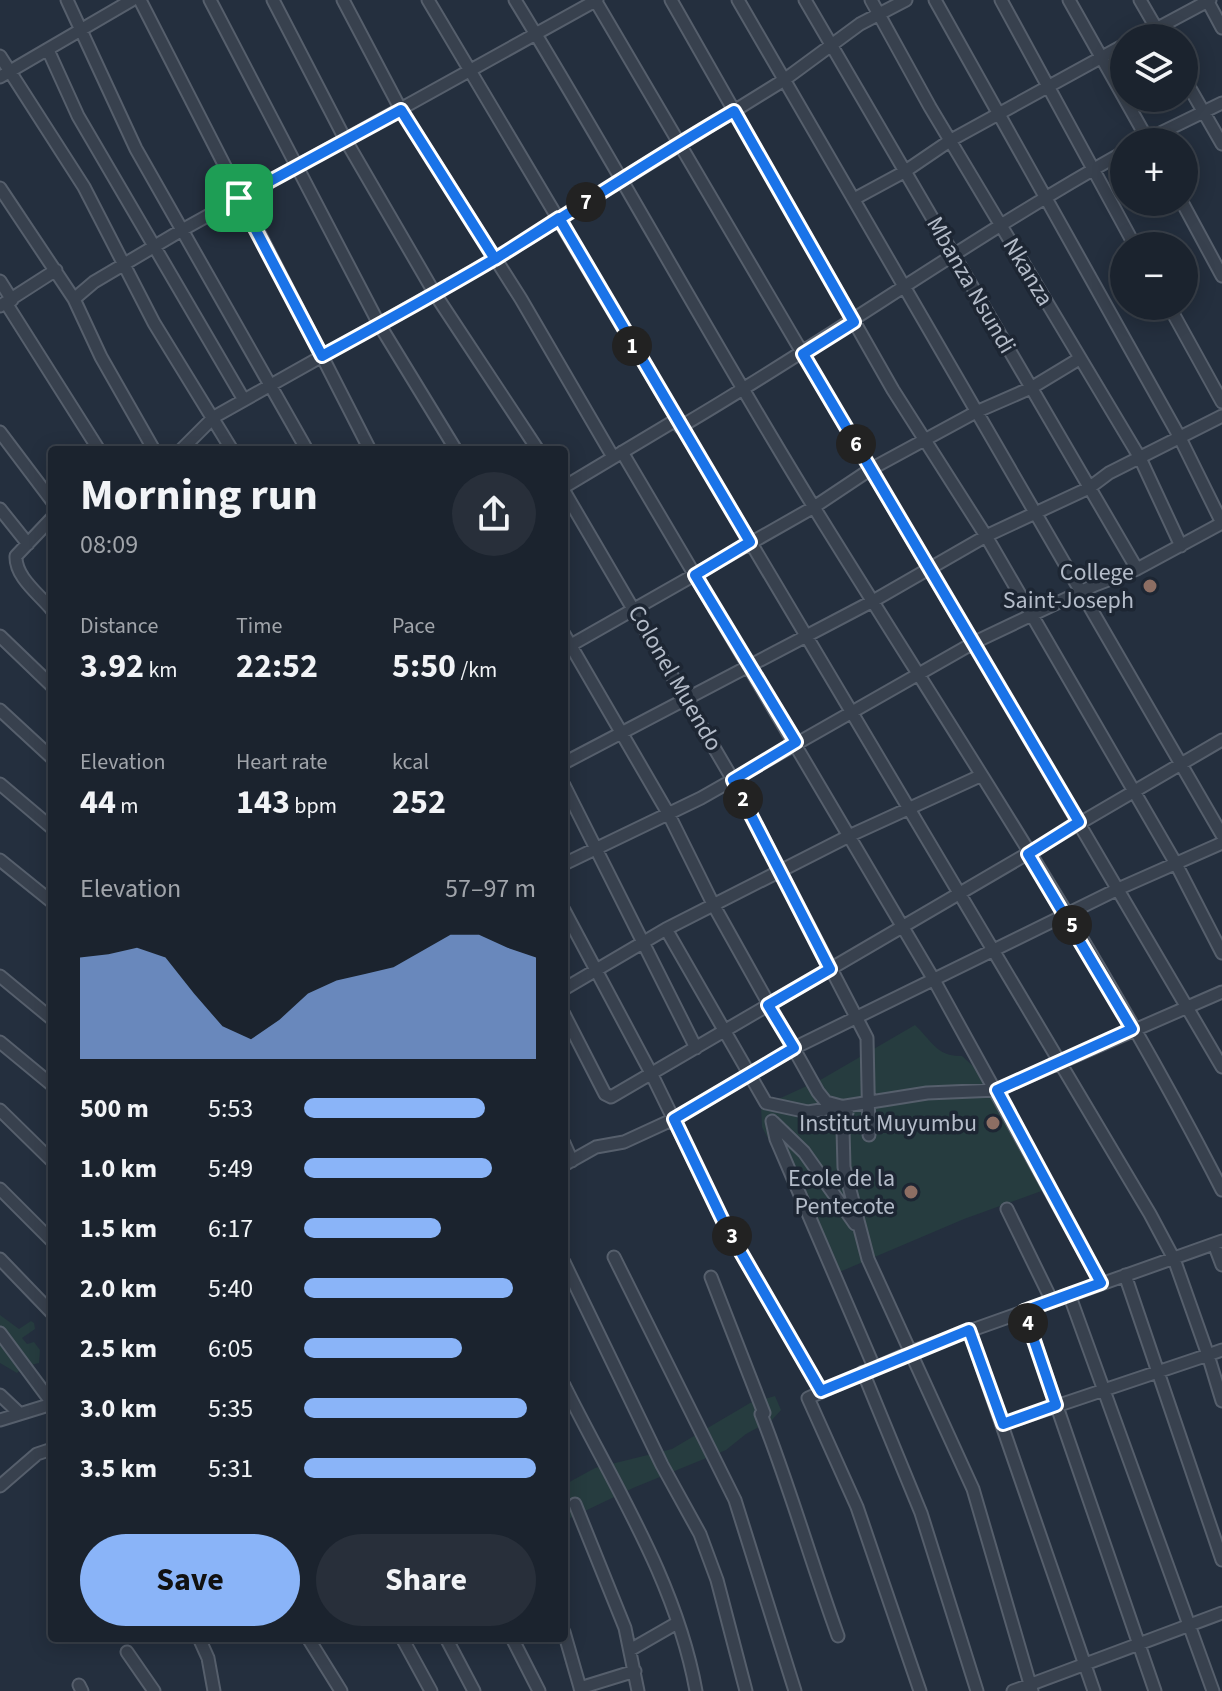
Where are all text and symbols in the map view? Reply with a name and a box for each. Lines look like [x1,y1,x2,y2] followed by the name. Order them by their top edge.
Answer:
[1110,24,1198,320] map controls
[1110,24,1198,112] button: layers
[1110,128,1198,216] button: +
[205,164,273,232] pin
[217,176,261,220] icon: arrive
[566,182,606,222] pin: 7
[580,186,592,218] text: 7
[918,210,1024,360] street label: Mbanza Nsundi
[994,231,1062,313] street label: Nkanza
[1110,232,1198,320] button: −
[612,326,652,366] pin: 1
[626,330,638,362] text: 1
[836,424,876,464] pin: 6
[850,428,862,460] text: 6
[80,464,318,527] text: Morning run
[452,472,536,556] button: share
[80,526,138,563] text: 08:09
[1003,555,1134,618] place label: College Saint-Joseph
[1141,577,1159,595] marker: College Saint-Joseph
[619,598,731,758] street label: Colonel Muendo
[80,610,158,642] text: Distance
[236,610,282,642] text: Time
[392,610,435,642] text: Pace
[80,642,144,691] text: 3.92
[236,642,318,691] text: 22:52
[392,642,456,691] text: 5:50
[144,654,178,686] text: km
[456,654,497,686] text: /km
[80,746,166,778] text: Elevation
[236,746,327,778] text: Heart rate
[392,746,429,778] text: kcal
[80,778,116,827] text: 44
[236,778,290,827] text: 143
[392,778,446,827] text: 252
[723,779,763,819] pin: 2
[737,783,749,815] text: 2
[116,790,139,822] text: m
[290,790,337,822] text: bpm
[80,870,181,907] text: Elevation
[445,870,536,907] text: 57–97 m
[1052,905,1092,945] pin: 5
[1066,909,1078,941] text: 5
[80,1090,149,1127] text: 500 m
[208,1090,253,1127] text: 5:53
[799,1106,977,1141] place label: Institut Muyumbu
[984,1114,1002,1132] marker: Institut Muyumbu
[80,1150,157,1187] text: 1.0 km
[208,1150,253,1187] text: 5:49
[788,1161,895,1224] place label: Ecole de la Pentecote
[902,1183,920,1201] marker: Ecole de la Pentecote
[80,1210,157,1247] text: 1.5 km
[208,1210,253,1247] text: 6:17
[712,1216,752,1256] pin: 3
[726,1220,738,1252] text: 3
[80,1270,157,1307] text: 2.0 km
[208,1270,253,1307] text: 5:40
[1008,1303,1048,1343] pin: 4
[1022,1307,1034,1339] text: 4
[80,1330,157,1367] text: 2.5 km
[208,1330,253,1367] text: 6:05
[80,1390,157,1427] text: 3.0 km
[208,1390,253,1427] text: 5:35
[80,1450,157,1487] text: 3.5 km
[208,1450,253,1487] text: 5:31
[80,1534,300,1626] button: Save
[316,1534,536,1626] button: Share

